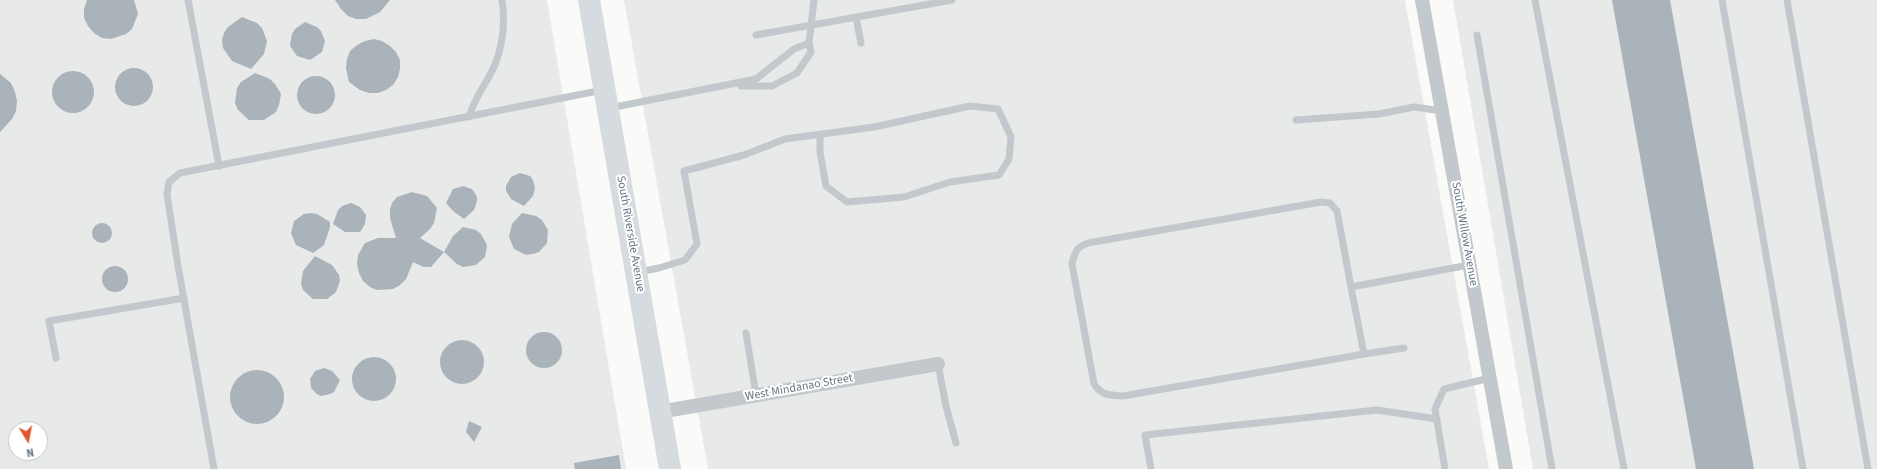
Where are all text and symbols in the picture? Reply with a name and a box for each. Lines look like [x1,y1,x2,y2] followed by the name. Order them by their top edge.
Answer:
[613,175,647,293] street label: South Riverside Avenue
[1448,181,1480,287] street label: South Willow Avenue
[744,371,854,405] street label: West Mindanao Street
[8,421,48,461] north arrow
[25,444,35,460] text: N

